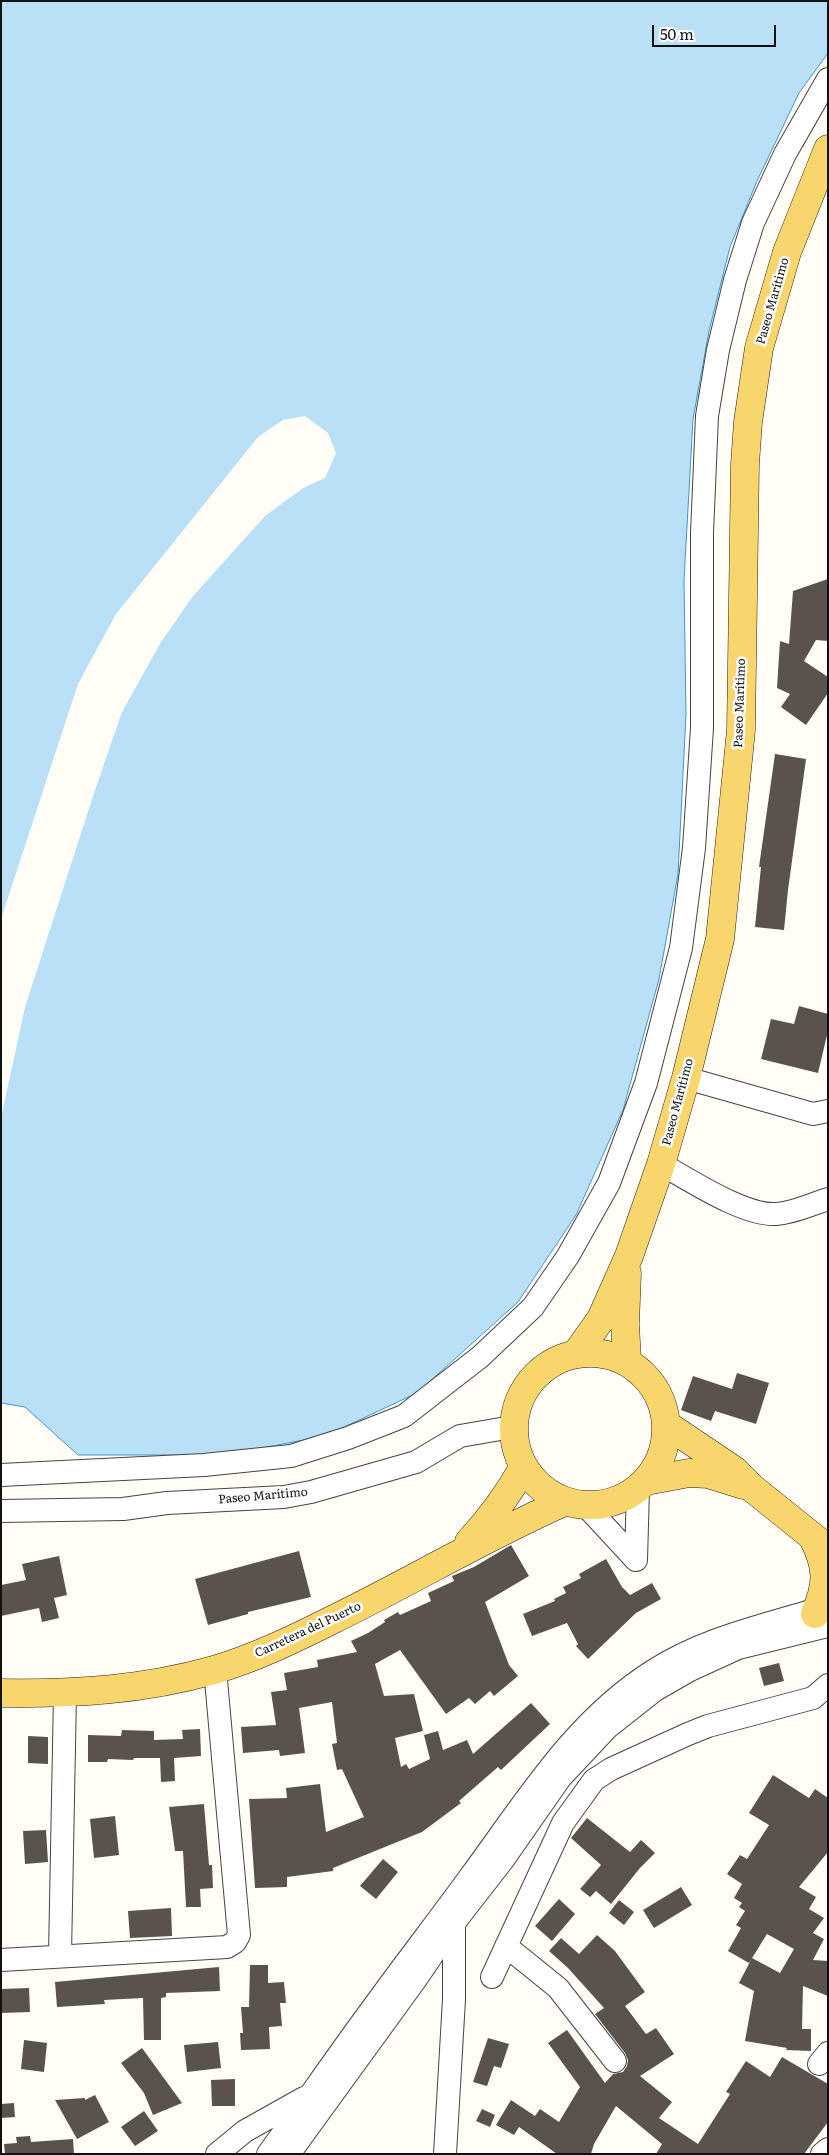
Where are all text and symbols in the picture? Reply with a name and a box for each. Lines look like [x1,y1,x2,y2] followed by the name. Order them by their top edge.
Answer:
[654,15,778,47] scale bar
[660,22,694,45] text: 50 m
[754,256,792,346] street label: Paseo Marítimo
[731,658,749,748] street label: Paseo Marítimo
[659,1057,697,1147] street label: Paseo Marítimo
[218,1485,308,1507] street label: Paseo Marítimo
[253,1599,363,1661] street label: Carretera del Puerto

